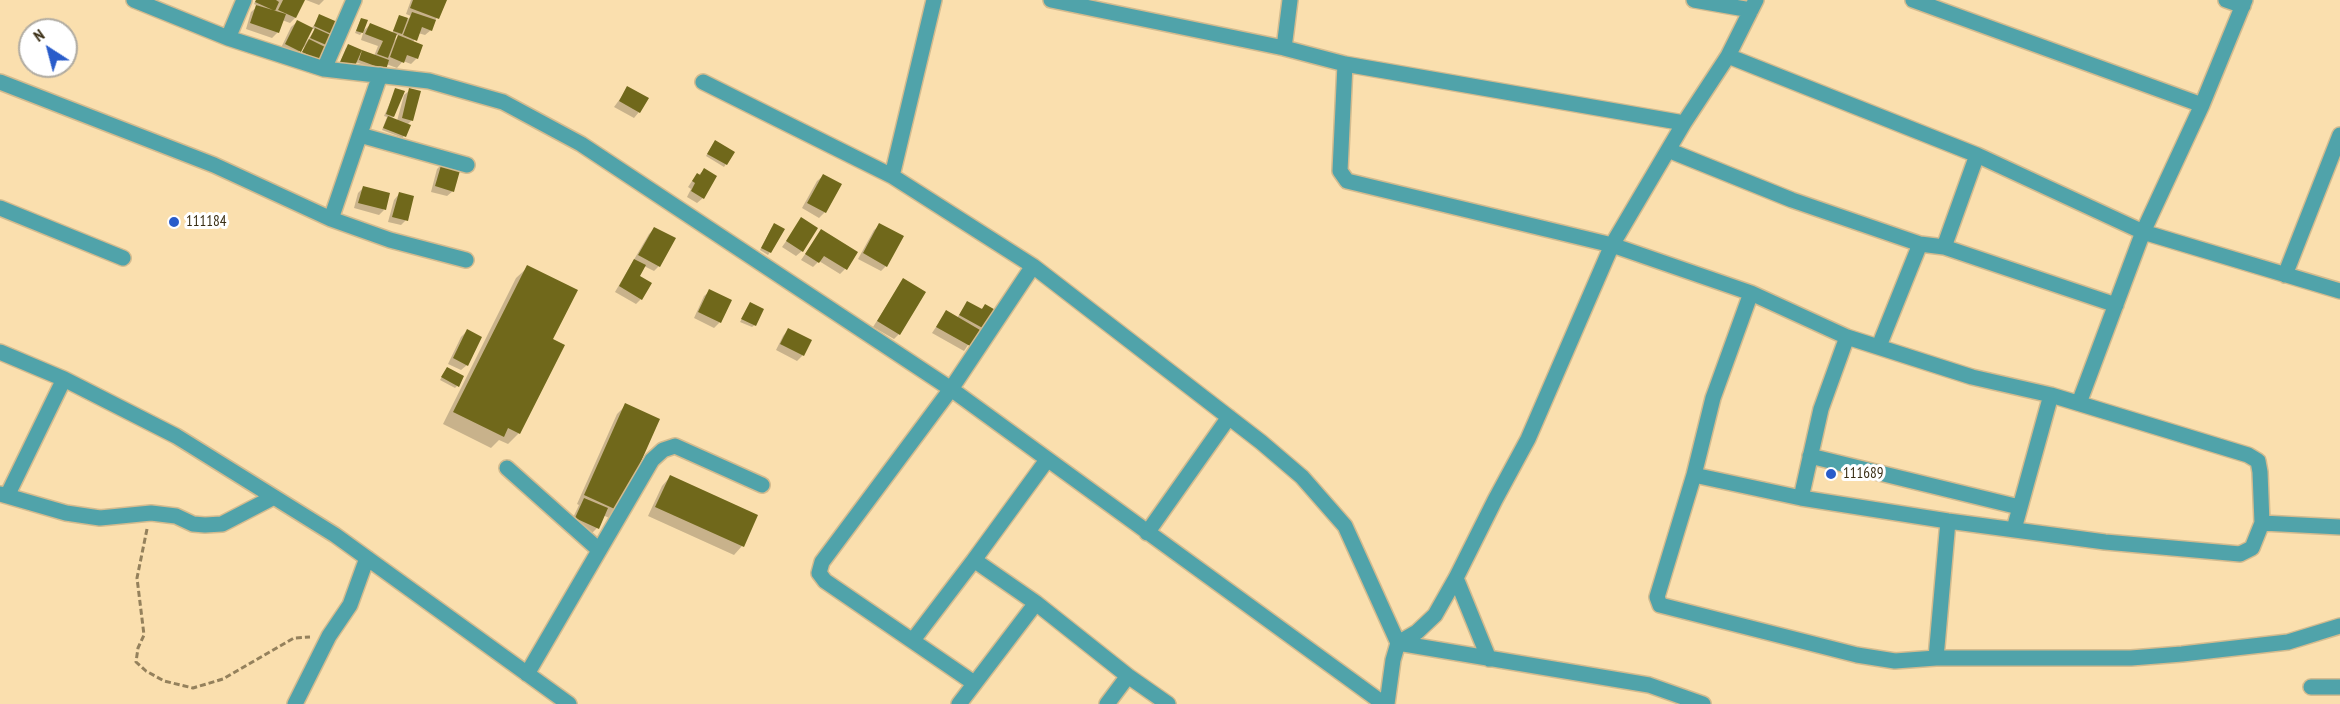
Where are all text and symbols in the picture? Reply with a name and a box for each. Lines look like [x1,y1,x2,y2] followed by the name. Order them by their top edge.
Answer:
[18,18,78,78] north arrow
[29,24,48,46] text: N
[186,213,226,231] place label: 111184
[167,215,181,229] marker: 111184
[1843,465,1883,483] place label: 111689
[1824,467,1838,481] marker: 111689

